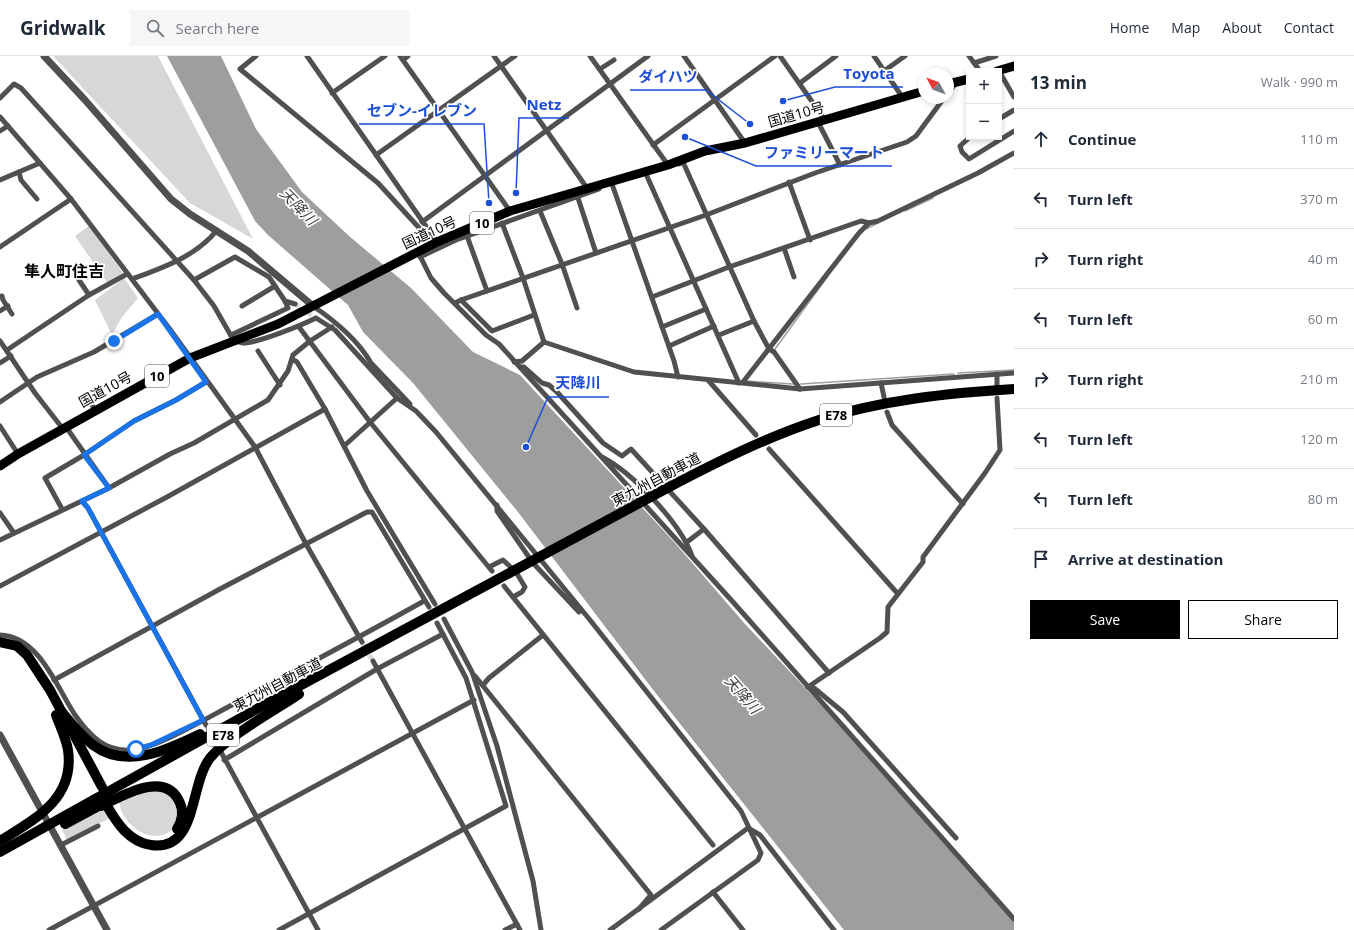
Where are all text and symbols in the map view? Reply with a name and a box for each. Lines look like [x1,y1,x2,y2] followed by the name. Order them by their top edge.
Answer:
[130,10,410,46] search box
[20,15,106,41] text: Gridwalk
[144,17,166,39] icon: search
[176,18,259,38] text: Search here
[1110,18,1149,37] text: Home
[1171,18,1200,37] text: Map
[1222,18,1262,37] text: About
[1284,18,1334,37] text: Contact
[835,60,903,87] callout: Toyota
[630,63,706,90] callout: ダイハツ
[843,63,895,83] text: Toyota
[638,66,698,86] text: ダイハツ
[918,68,954,104] north arrow
[966,68,1002,140] map controls
[966,68,1002,104] button: +
[1030,71,1087,94] text: 13 min
[1261,73,1338,91] text: Walk · 990 m
[519,91,569,118] callout: Netz
[527,94,561,114] text: Netz
[359,97,484,124] callout: セブン-イレブン
[765,97,827,131] street label: 国道10号
[367,100,477,120] text: セブン-イレブン
[966,104,1002,140] button: −
[1030,128,1052,150] icon: ahead
[1068,129,1136,149] text: Continue
[1300,130,1338,148] text: 110 m
[756,139,892,166] callout: ファミリーマート
[764,142,884,162] text: ファミリーマート
[276,183,323,231] water label: 天降川
[1030,188,1052,210] icon: left
[1068,189,1133,209] text: Turn left
[1300,190,1338,208] text: 370 m
[399,211,459,253] street label: 国道10号
[470,212,494,234] road number: 10
[1030,248,1052,270] icon: right
[1068,249,1143,269] text: Turn right
[1308,250,1338,268] text: 40 m
[24,260,104,282] district label: 隼人町住吉
[1030,308,1052,330] icon: left
[1068,309,1133,329] text: Turn left
[1308,310,1338,328] text: 60 m
[105,332,123,350] route end
[145,365,169,387] road number: 10
[75,367,135,411] street label: 国道10号
[1030,368,1052,390] icon: right
[1068,369,1143,389] text: Turn right
[548,370,609,397] callout: 天降川
[1300,370,1338,388] text: 210 m
[555,372,601,392] text: 天降川
[820,404,852,426] road number: E78
[1030,428,1052,450] icon: left
[1068,429,1133,449] text: Turn left
[1300,430,1338,448] text: 120 m
[608,448,704,510] street label: 東九州自動車道
[1030,488,1052,510] icon: left
[1068,489,1133,509] text: Turn left
[1308,490,1338,508] text: 80 m
[1030,548,1052,570] icon: arrive
[1068,549,1223,569] text: Arrive at destination
[1030,600,1180,639] button: Save
[1188,600,1338,639] button: Share
[229,653,325,715] street label: 東九州自動車道
[721,670,767,719] water label: 天降川
[207,724,239,746] road number: E78
[127,740,145,758] route start

